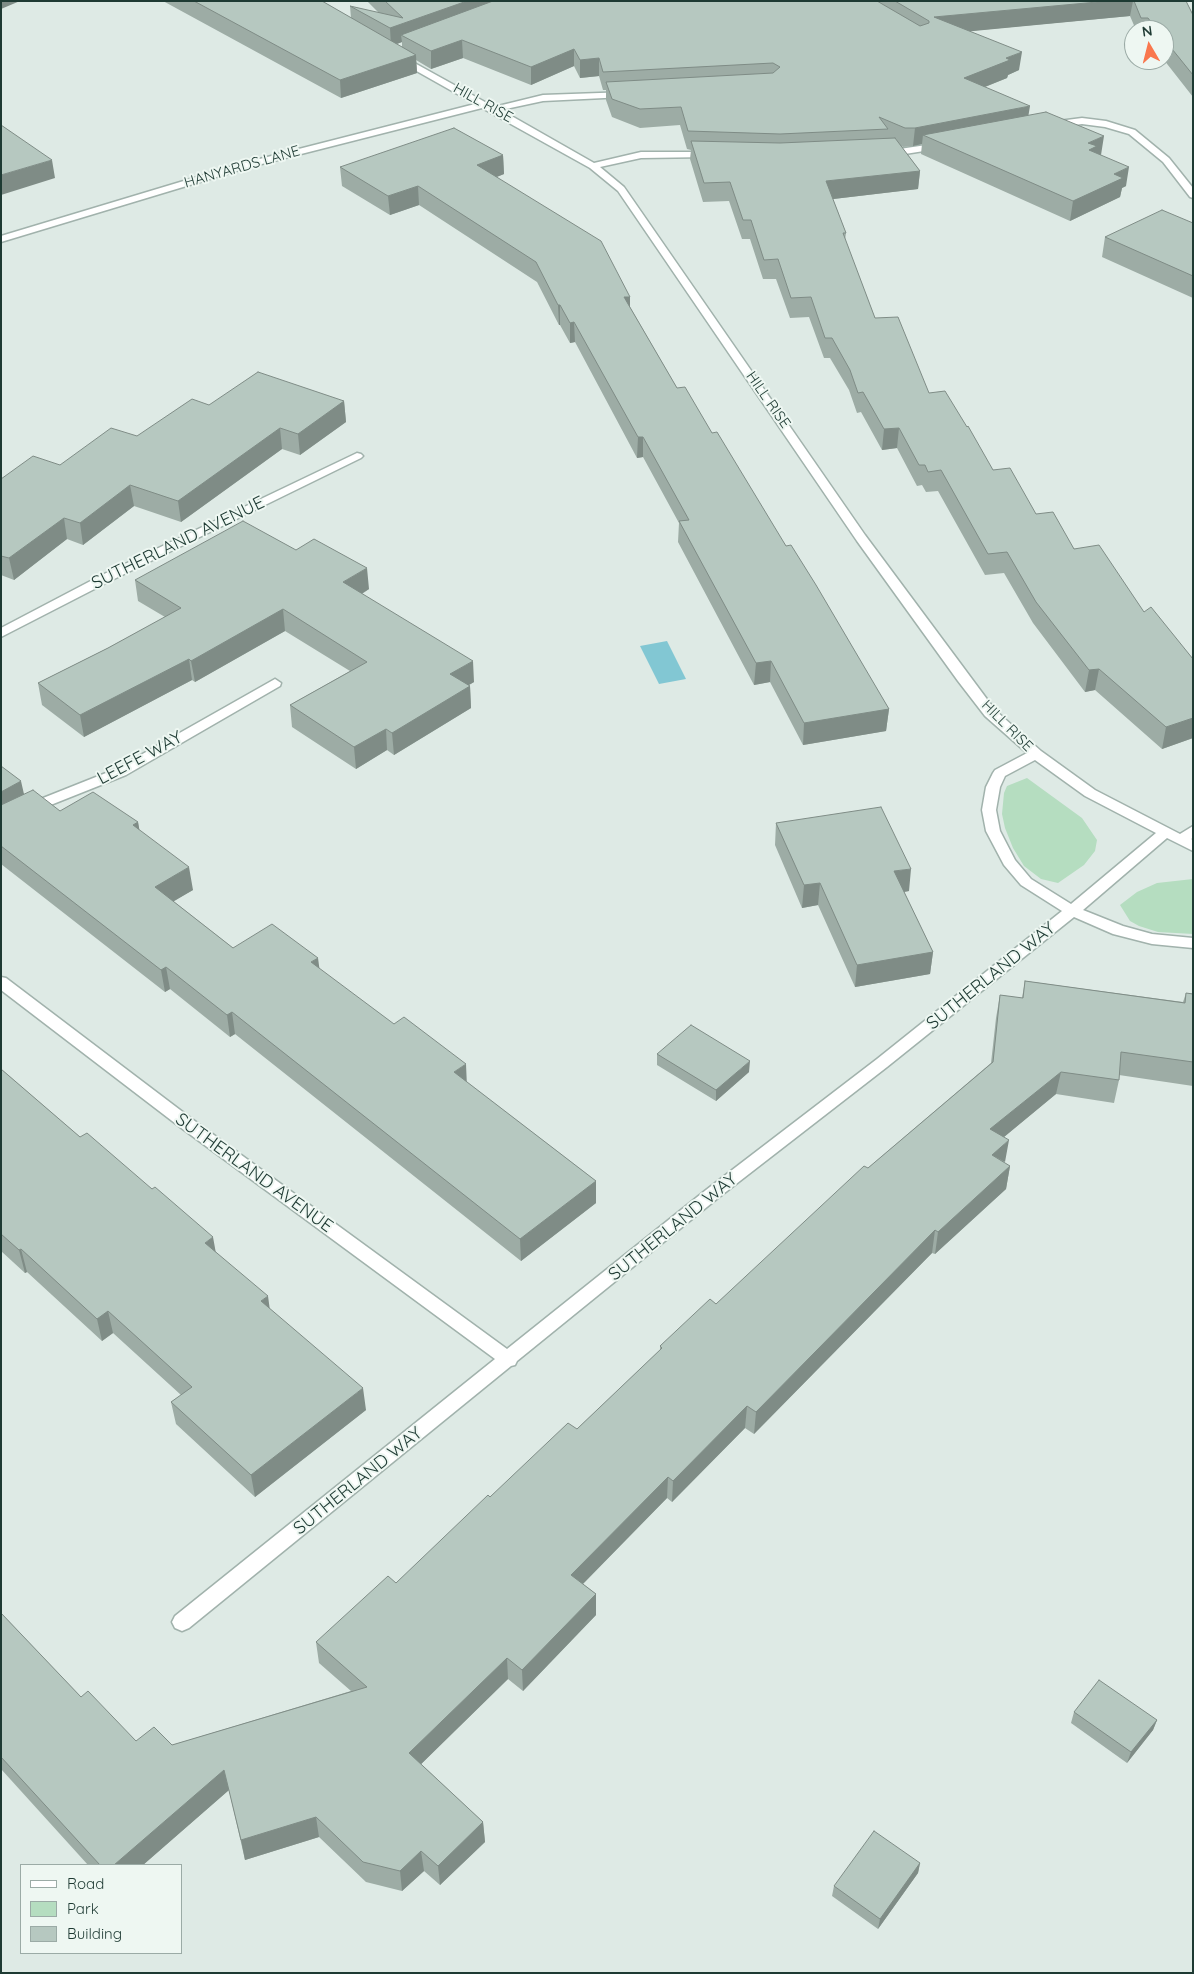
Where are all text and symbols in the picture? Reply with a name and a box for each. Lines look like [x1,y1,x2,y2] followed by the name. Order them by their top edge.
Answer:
[1124,20,1174,70] north arrow
[1141,22,1153,41] text: N
[450,79,516,127] street label: HILL RISE
[182,142,302,192] street label: HANYARDS LANE
[742,368,794,432] street label: HILL RISE
[88,492,268,594] street label: SUTHERLAND AVENUE
[978,697,1036,755] street label: HILL RISE
[94,727,186,789] street label: LEEFE WAY
[922,918,1060,1034] street label: SUTHERLAND WAY
[171,1109,337,1237] street label: SUTHERLAND AVENUE
[604,1169,742,1285] street label: SUTHERLAND WAY
[289,1423,427,1539] street label: SUTHERLAND WAY
[20,1864,182,1954] legend
[67,1874,104,1893] text: Road
[67,1899,99,1918] text: Park
[67,1924,122,1943] text: Building

